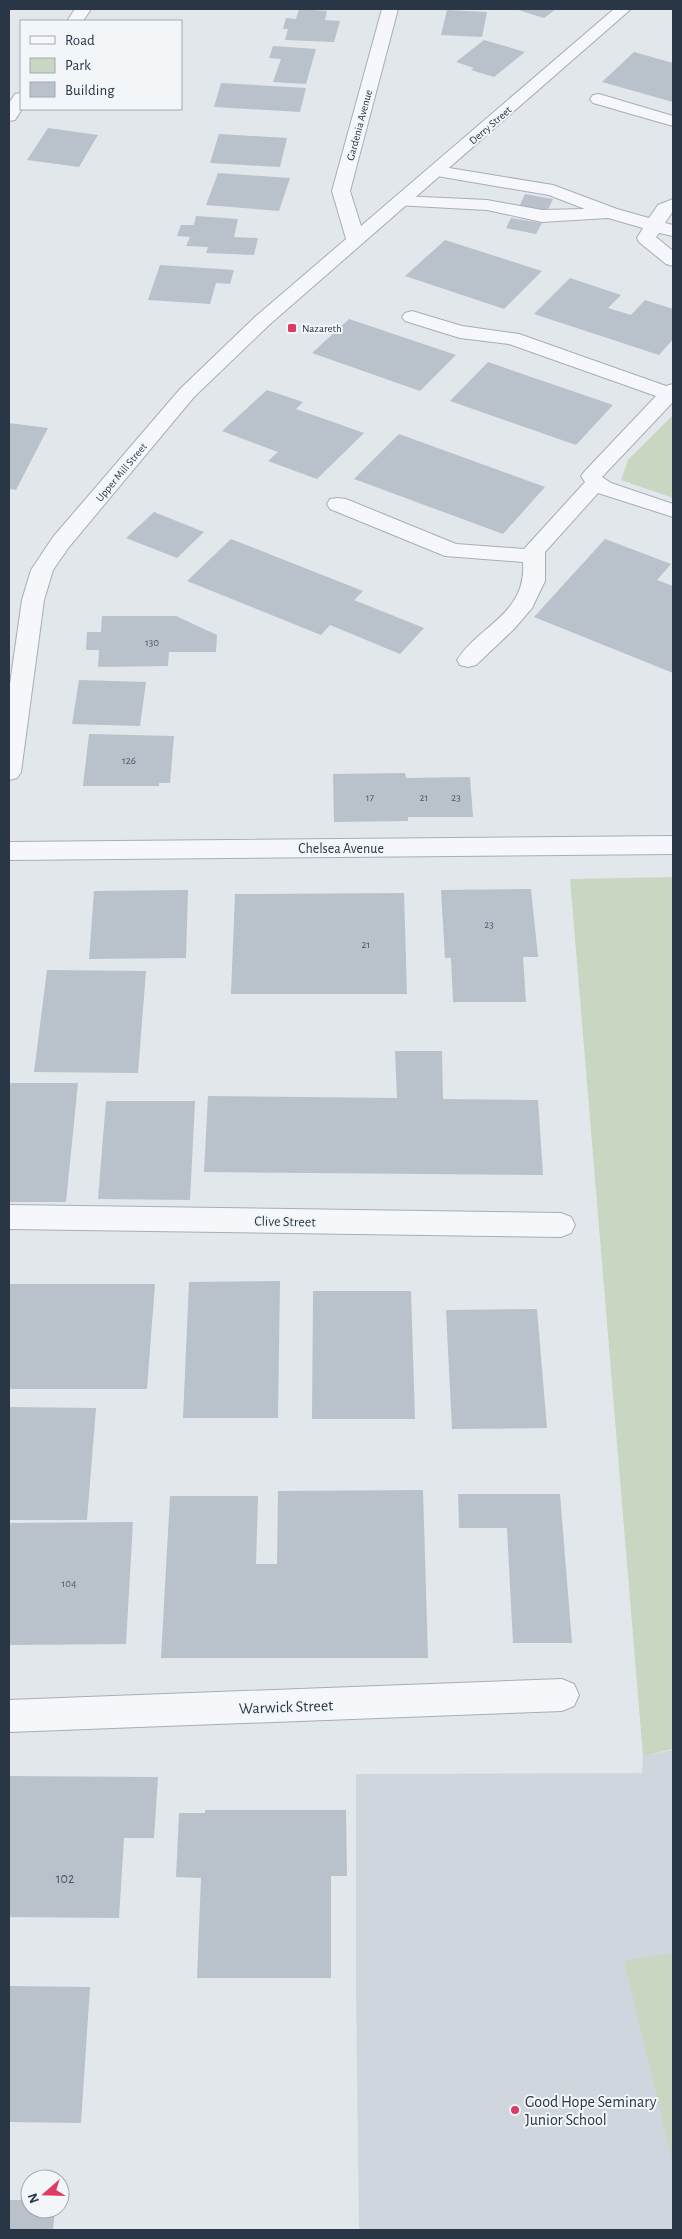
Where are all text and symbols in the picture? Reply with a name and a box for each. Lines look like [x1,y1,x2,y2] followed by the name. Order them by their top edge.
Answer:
[20,20,182,110] legend
[65,33,95,48] text: Road
[65,58,91,73] text: Park
[65,83,115,98] text: Building
[345,88,374,162] street label: Gardenia Avenue
[467,104,514,147] street label: Derry Street
[286,322,298,334] marker: Nazareth
[302,323,342,334] place label: Nazareth
[94,441,149,504] street label: Upper Mill Street
[145,637,159,648] house number: 130
[122,755,136,766] house number: 126
[366,792,375,803] house number: 17
[420,792,428,803] house number: 21
[451,792,461,803] house number: 23
[298,842,384,856] street label: Chelsea Avenue
[484,919,494,930] house number: 23
[362,939,370,950] house number: 21
[254,1214,316,1230] street label: Clive Street
[62,1578,76,1589] house number: 104
[239,1697,334,1717] street label: Warwick Street
[56,1872,74,1886] house number: 102
[525,2094,657,2128] place label: Good Hope Seminary Junior School
[509,2104,521,2116] marker: Good Hope Seminary Junior School
[20,2169,70,2219] north arrow
[25,2191,42,2205] text: N

